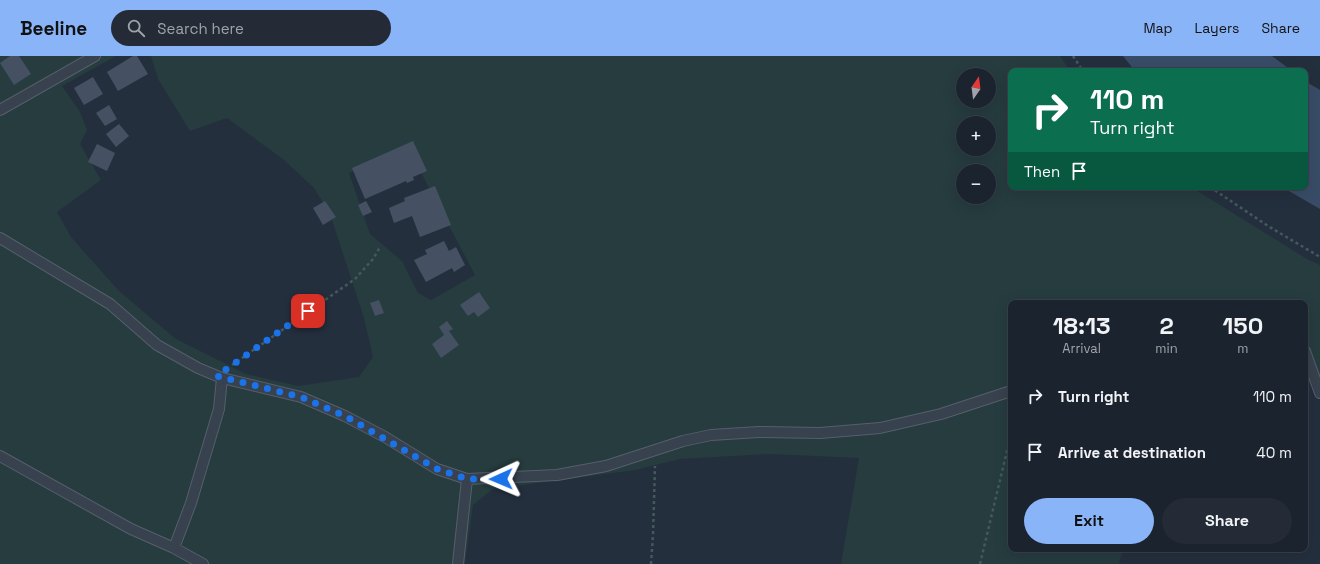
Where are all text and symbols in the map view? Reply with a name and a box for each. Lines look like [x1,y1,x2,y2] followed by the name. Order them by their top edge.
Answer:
[111,10,391,46] search box
[20,16,87,41] text: Beeline
[125,17,147,39] icon: search
[157,19,244,38] text: Search here
[1143,19,1173,37] text: Map
[1195,19,1239,37] text: Layers
[1261,19,1300,37] text: Share
[956,68,996,108] north arrow
[956,68,996,204] map controls
[1090,81,1164,117] text: 110 m
[1024,84,1076,136] icon: right
[956,116,996,156] button: +
[1090,116,1174,139] text: Turn right
[1068,160,1090,182] icon: arrive
[1024,162,1060,181] text: Then
[956,164,996,204] button: −
[291,294,325,328] pin
[297,300,319,322] icon: arrive
[1053,310,1111,341] text: 18:13
[1159,310,1174,341] text: 2
[1222,310,1263,341] text: 150
[1062,340,1101,357] text: Arrival
[1155,340,1178,357] text: min
[1237,340,1248,357] text: m
[1024,385,1046,407] icon: right
[1058,387,1129,406] text: Turn right
[1253,387,1292,406] text: 110 m
[1024,441,1046,463] icon: arrive
[1058,443,1206,462] text: Arrive at destination
[1256,443,1292,462] text: 40 m
[480,458,522,500] position arrow
[1024,498,1154,544] button: Exit
[1162,498,1292,544] button: Share

